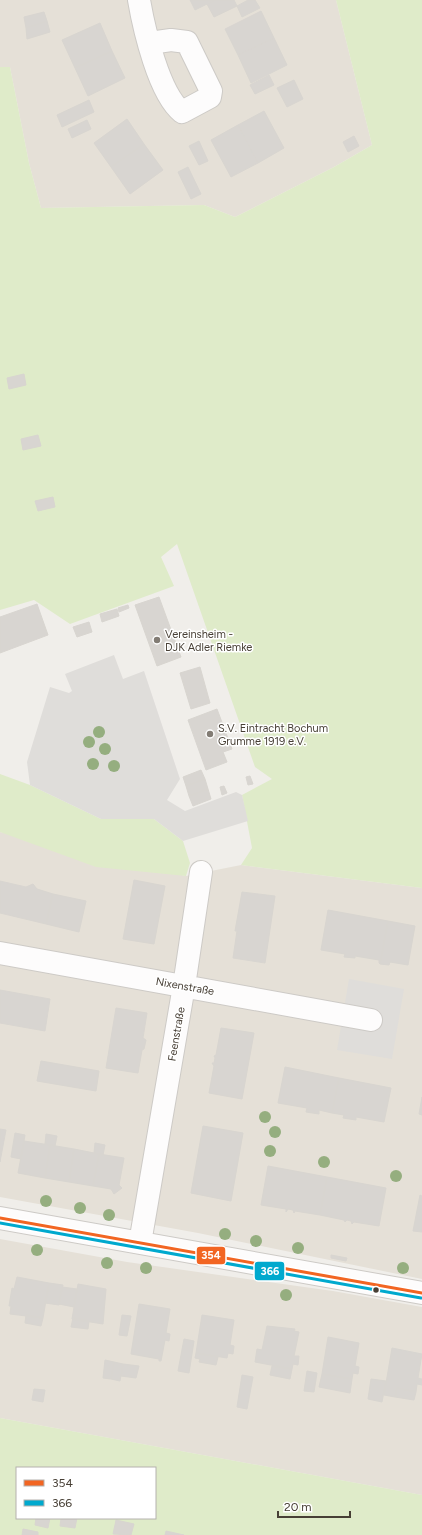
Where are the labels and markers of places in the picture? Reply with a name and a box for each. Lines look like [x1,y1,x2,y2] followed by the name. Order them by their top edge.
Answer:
[165,628,252,654] place label: Vereinsheim - DJK Adler Riemke
[152,635,162,645] marker: Vereinsheim - DJK Adler Riemke
[218,722,328,748] place label: S.V. Eintracht Bochum Grumme 1919 e.V.
[205,729,215,739] marker: S.V. Eintracht Bochum Grumme 1919 e.V.
[371,1285,381,1295] unlabelled marker

